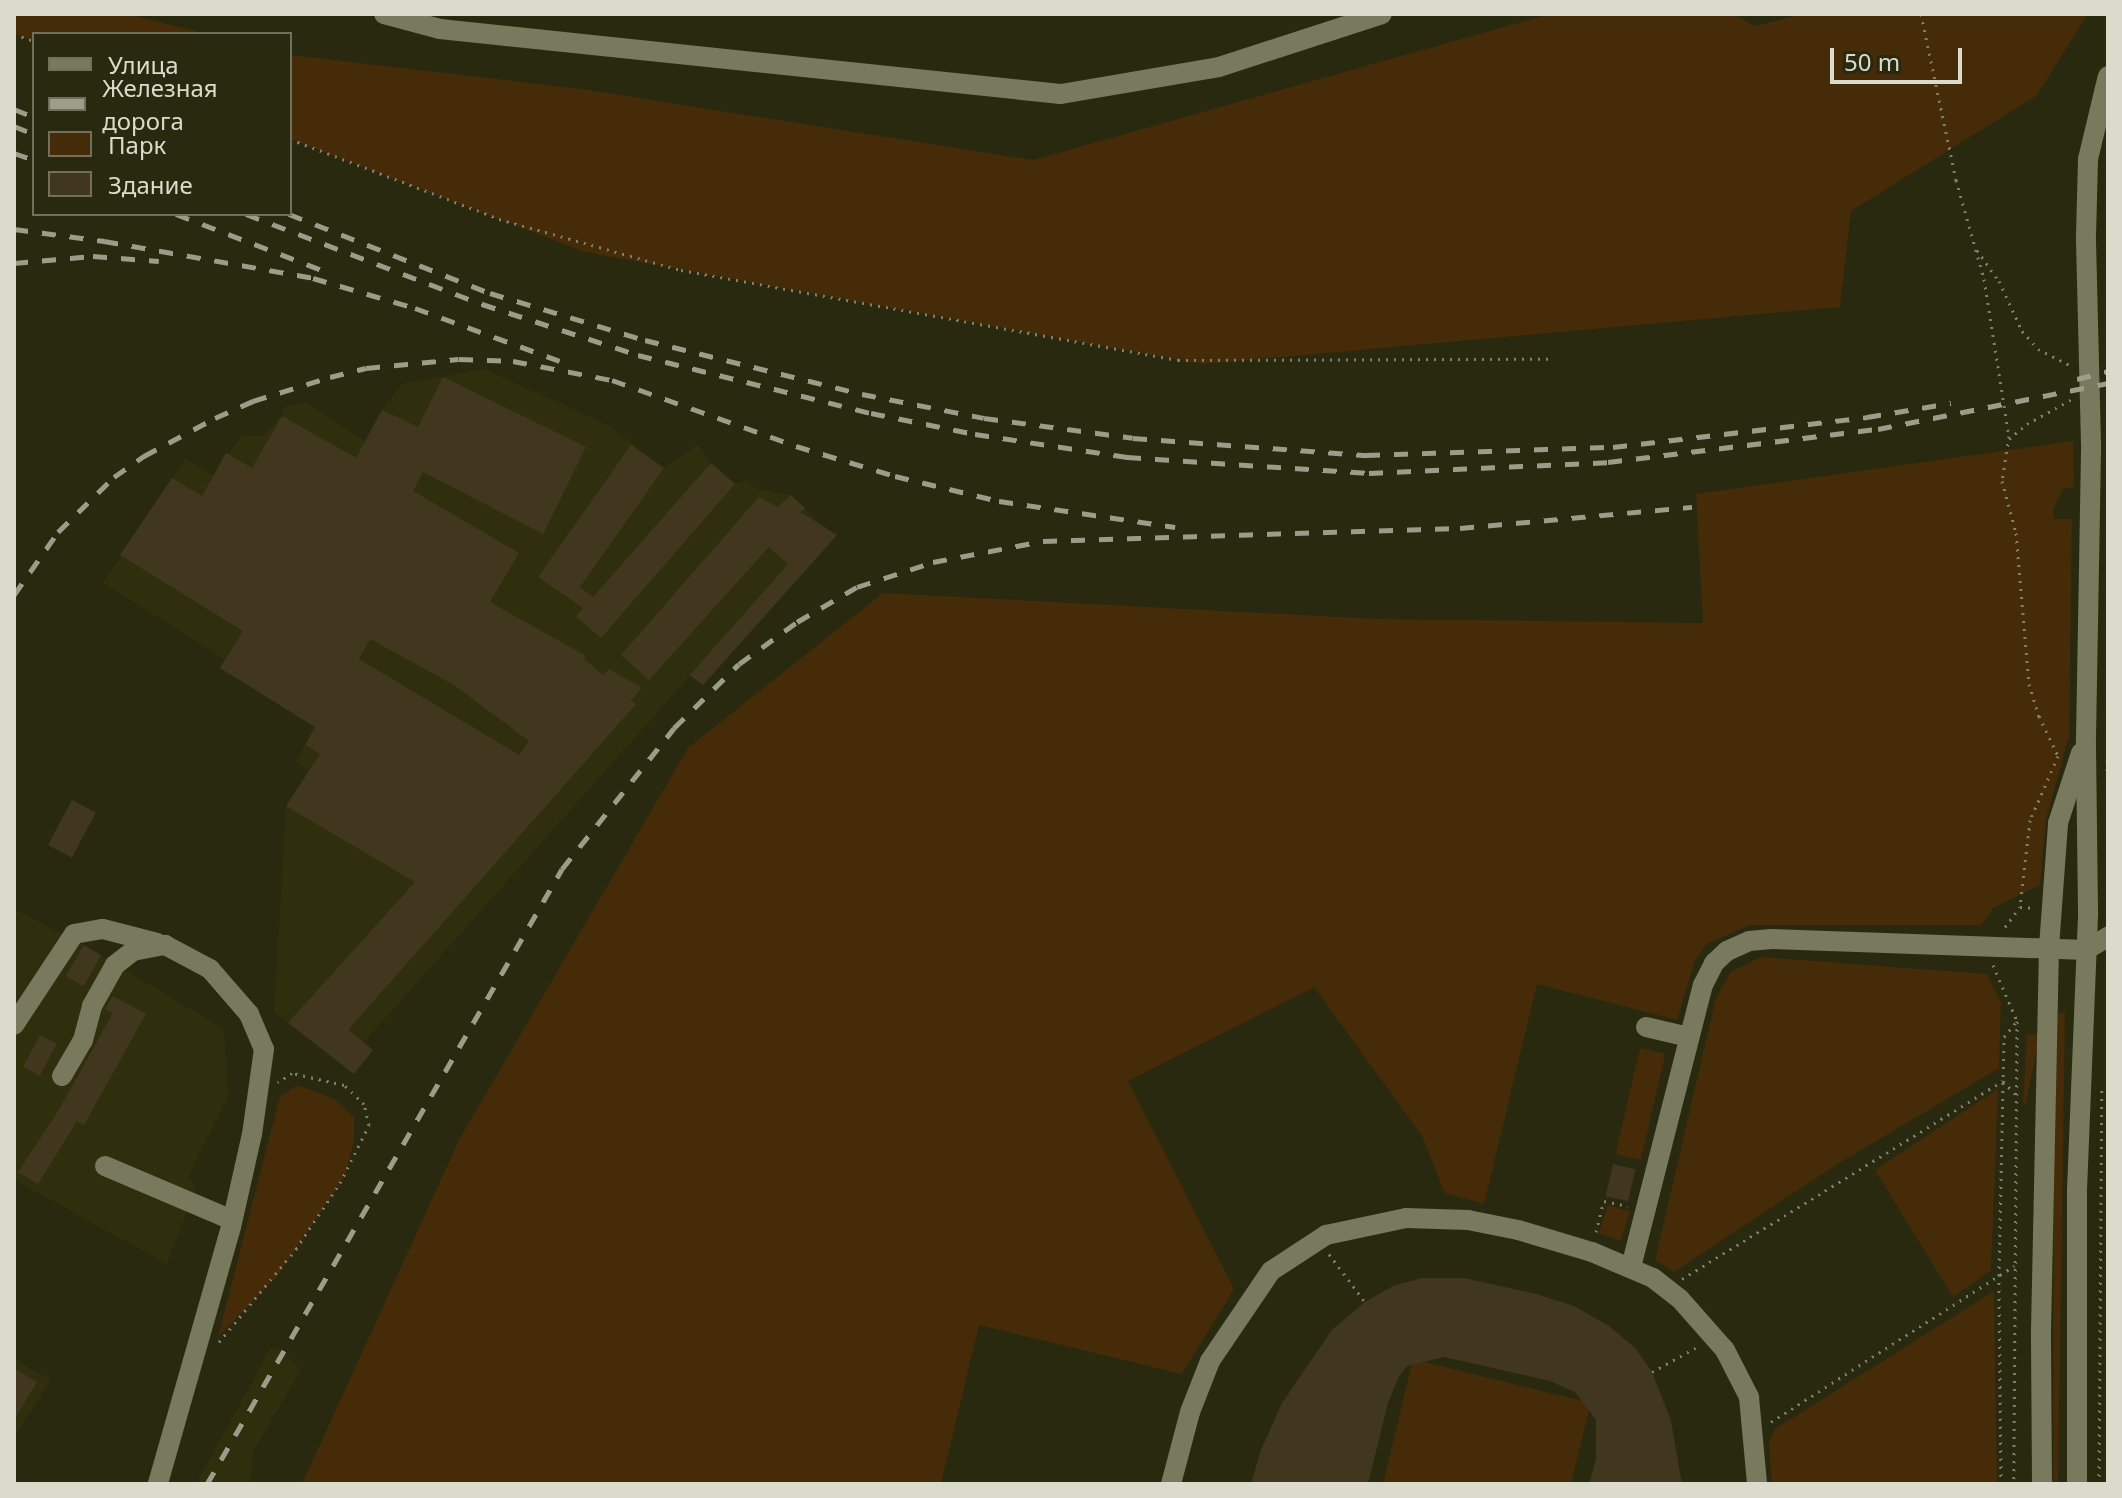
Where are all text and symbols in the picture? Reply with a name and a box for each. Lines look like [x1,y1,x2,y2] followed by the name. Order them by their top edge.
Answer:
[32,32,292,216] legend
[1834,32,1966,82] scale bar
[1844,45,1900,78] text: 50 m
[108,48,179,81] text: Улица
[102,71,218,137] text: Железная дорога
[108,128,166,161] text: Парк
[108,168,193,201] text: Здание

